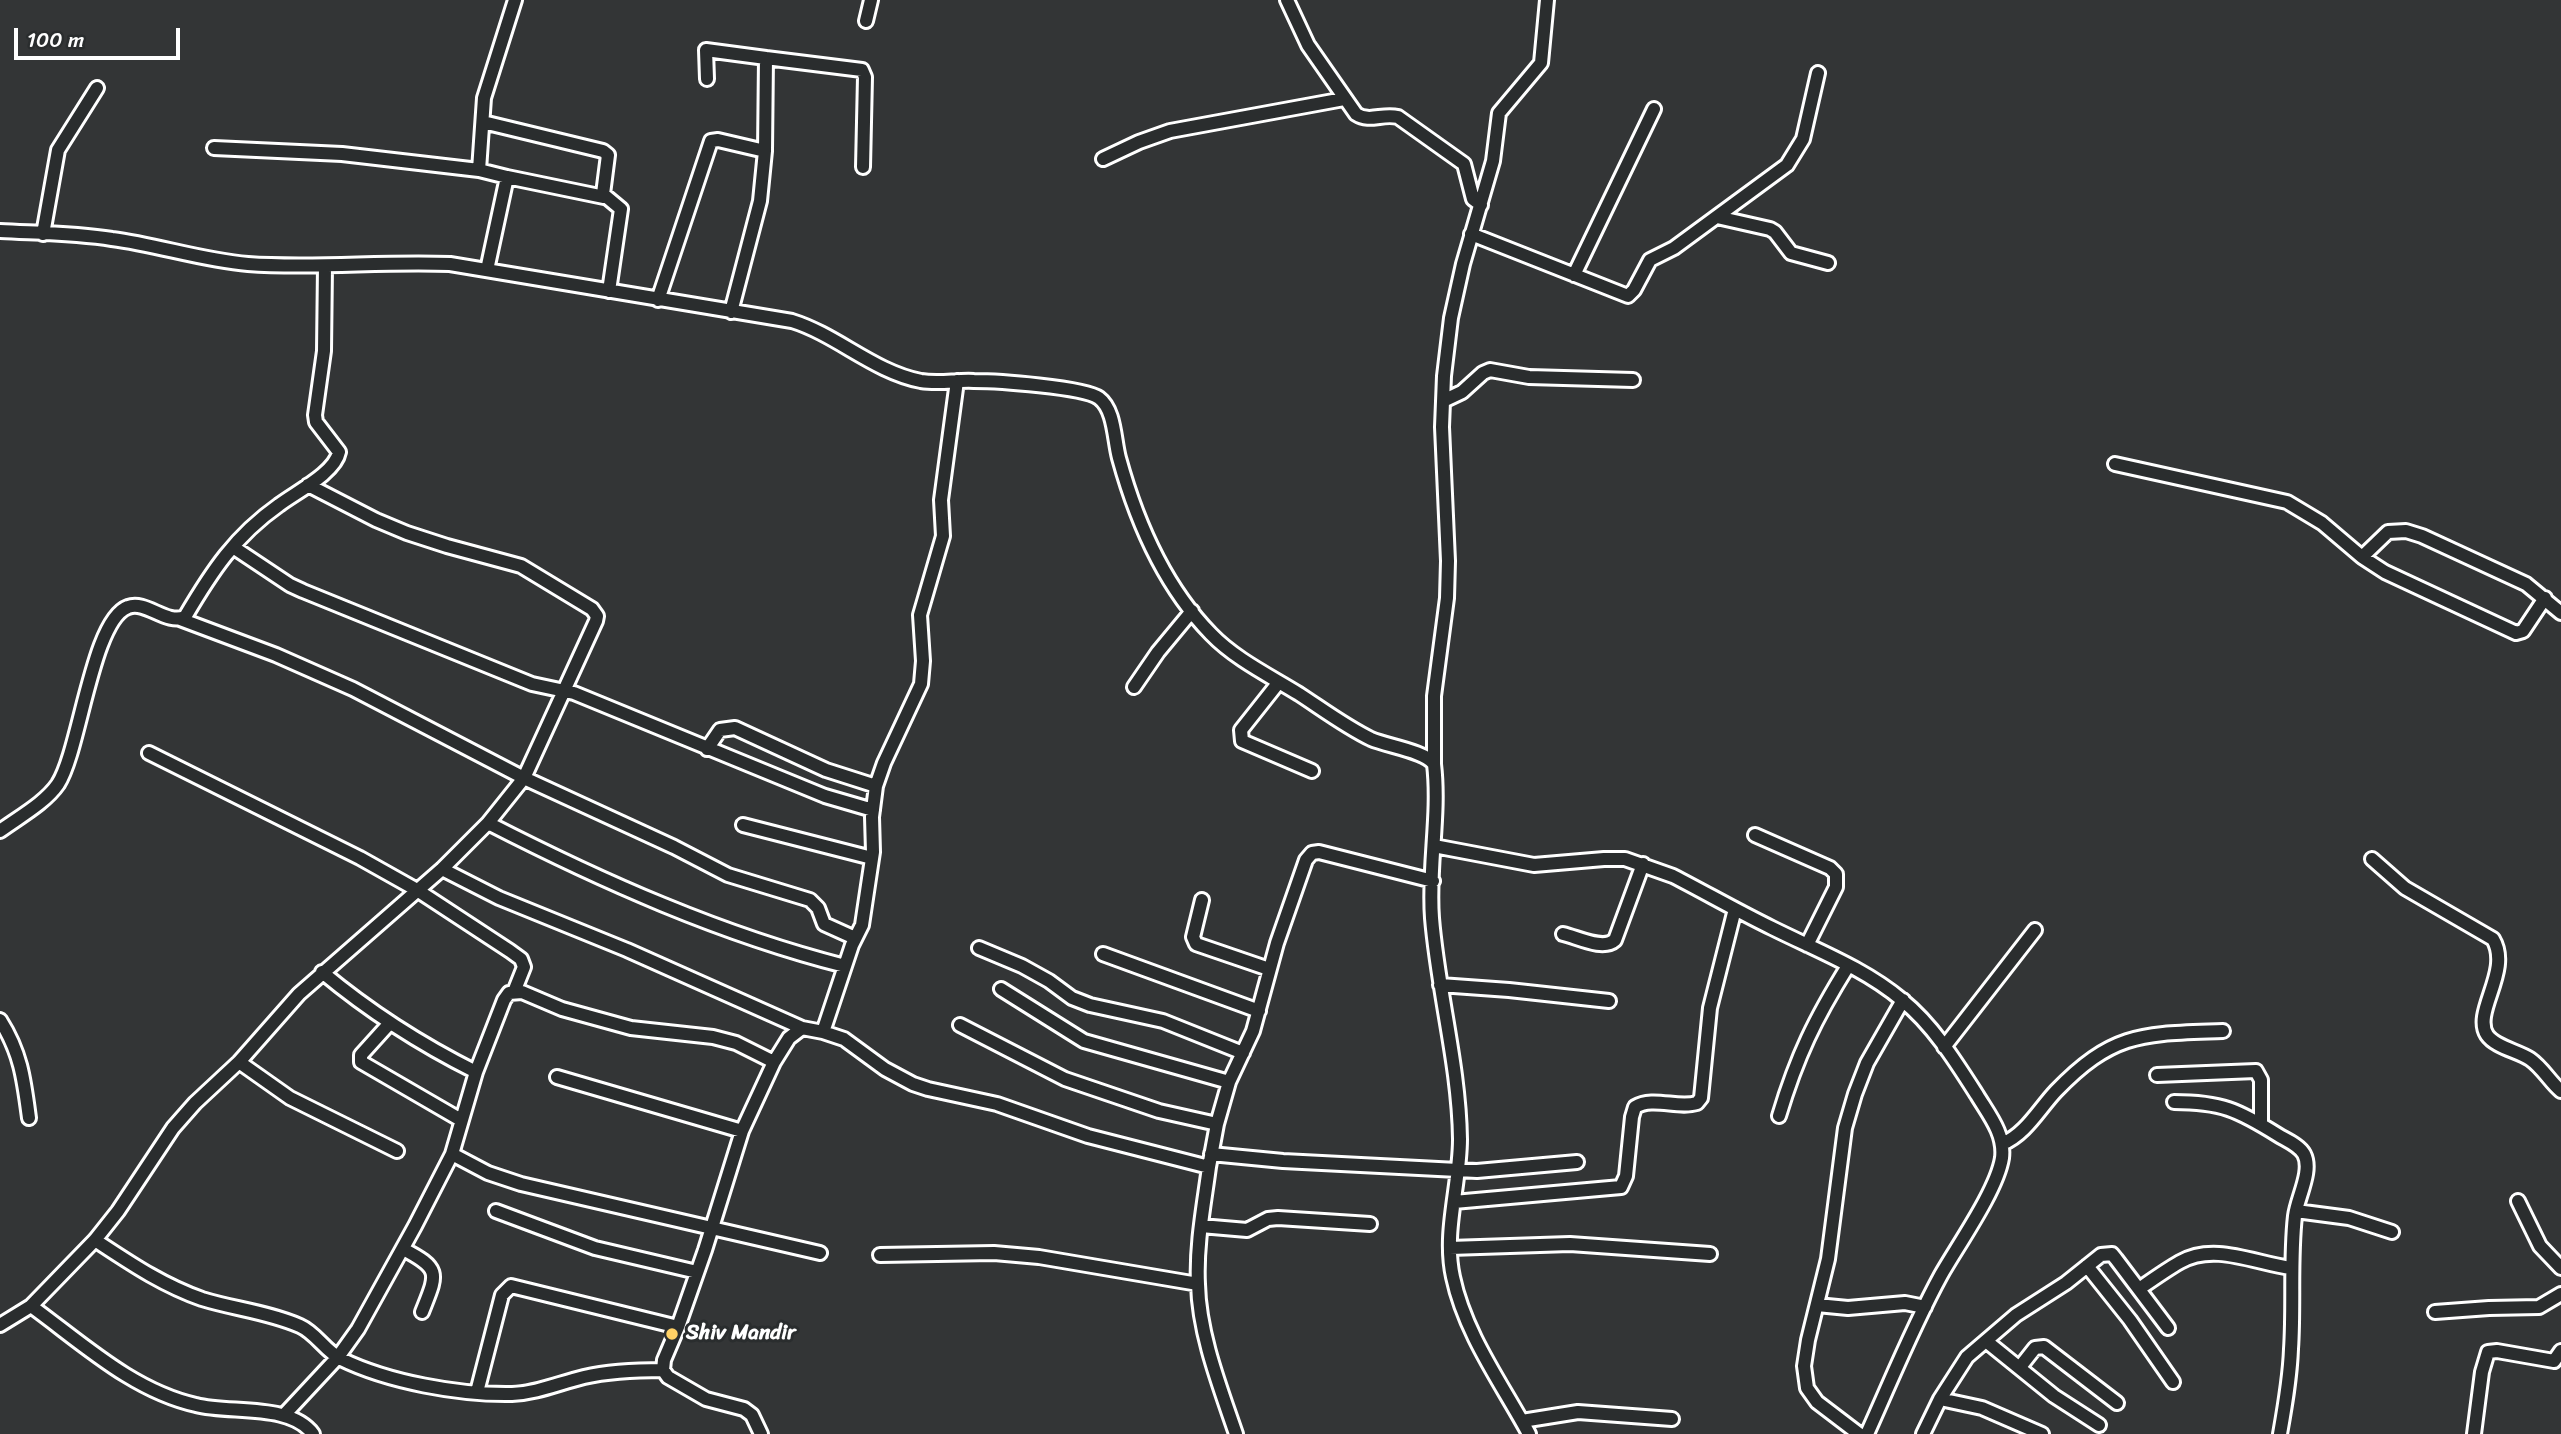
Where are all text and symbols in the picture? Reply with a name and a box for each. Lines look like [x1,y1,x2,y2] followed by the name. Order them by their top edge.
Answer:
[18,14,184,58] scale bar
[27,21,84,59] text: 100 m
[686,1321,796,1347] place label: Shiv Mandir
[664,1326,680,1342] marker: Shiv Mandir

